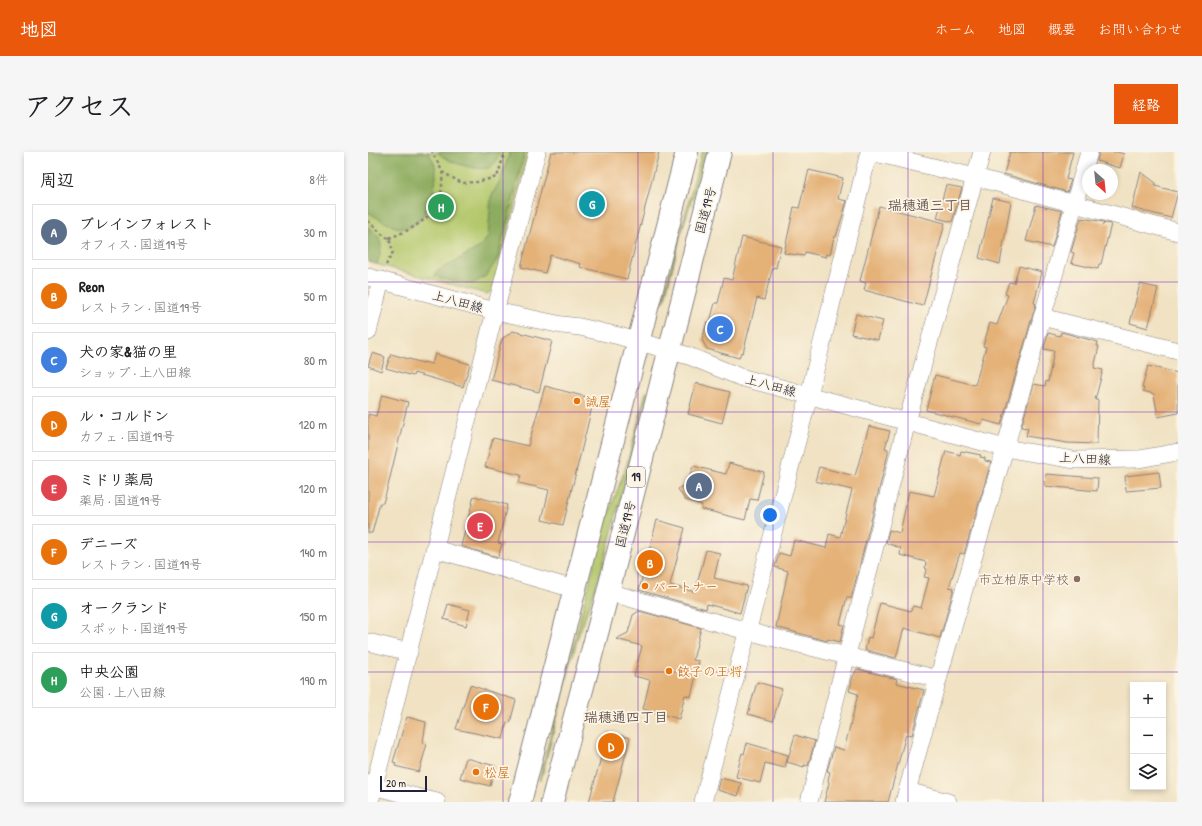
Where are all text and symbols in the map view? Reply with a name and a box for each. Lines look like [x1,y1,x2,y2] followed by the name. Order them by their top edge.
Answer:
[20,16,58,42] text: 地図
[935,19,976,38] text: ホーム
[998,19,1026,38] text: 地図
[1048,19,1076,38] text: 概要
[1098,19,1182,38] text: お問い合わせ
[1114,84,1178,124] button: 経路
[24,87,134,125] text: アクセス
[1082,164,1118,200] north arrow
[40,168,74,191] text: 周辺
[309,170,328,188] text: 8件
[690,184,720,236] street label: 国道19号
[579,189,605,219] pin: G
[428,192,454,222] pin: H
[887,195,972,214] district label: 瑞穂通三丁目
[79,213,214,234] text: ブレインフォレスト
[51,223,57,241] text: A
[304,223,327,241] text: 30 m
[79,235,188,253] text: オフィス · 国道19号
[79,276,105,297] text: Reon
[431,286,486,317] street label: 上八田線
[51,287,57,305] text: B
[304,287,327,305] text: 50 m
[79,298,202,316] text: レストラン · 国道19号
[707,314,733,344] pin: C
[79,341,177,362] text: 犬の家&猫の里
[50,351,58,369] text: C
[304,351,327,369] text: 80 m
[79,363,191,381] text: ショップ · 上八田線
[744,370,799,401] street label: 上八田線
[585,392,611,410] place label: 誠屋
[572,396,582,406] marker: 誠屋
[79,405,169,426] text: ル・コルドン
[51,415,57,433] text: D
[299,415,327,433] text: 120 m
[79,427,175,445] text: カフェ · 国道19号
[1059,448,1112,468] street label: 上八田線
[627,467,645,487] road number: 19
[79,469,154,490] text: ミドリ薬局
[686,471,712,501] pin: A
[51,479,57,497] text: E
[299,479,327,497] text: 120 m
[79,491,162,509] text: 薬局 · 国道19号
[610,498,640,550] street label: 国道19号
[760,505,780,525] your location
[467,511,493,541] pin: E
[79,533,138,554] text: デニーズ
[52,543,56,561] text: F
[300,543,327,561] text: 140 m
[637,548,663,578] pin: B
[79,555,202,573] text: レストラン · 国道19号
[978,570,1069,588] place label: 市立柏原中学校
[1072,574,1082,584] marker: 市立柏原中学校
[653,577,718,595] place label: パートナー
[640,581,650,591] marker: パートナー
[79,597,169,618] text: オークランド
[51,607,57,625] text: G
[299,607,327,625] text: 150 m
[79,619,188,637] text: スポット · 国道19号
[79,661,139,682] text: 中央公園
[677,662,742,680] place label: 餃子の王将
[664,666,674,676] marker: 餃子の王将
[51,671,57,689] text: H
[300,671,327,689] text: 190 m
[1130,682,1166,790] map controls
[1130,682,1166,718] button: +
[79,683,166,701] text: 公園 · 上八田線
[473,692,499,722] pin: F
[583,707,668,726] district label: 瑞穂通四丁目
[1130,718,1166,754] button: −
[598,731,624,761] pin: D
[1130,754,1166,790] button: layers
[484,763,510,781] place label: 松屋
[471,767,481,777] marker: 松屋
[380,774,427,793] scale bar
[386,776,406,790] text: 20 m

